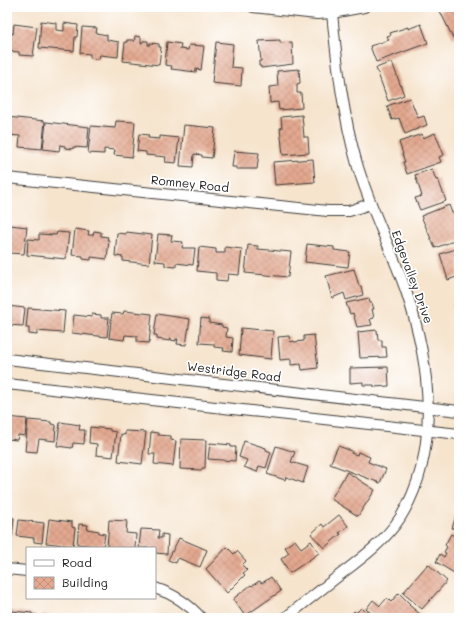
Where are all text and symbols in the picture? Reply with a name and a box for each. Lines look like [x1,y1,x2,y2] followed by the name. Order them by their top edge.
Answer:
[150,171,230,195] street label: Romney Road
[389,228,437,325] street label: Edgevalley Drive
[186,357,282,385] street label: Westridge Road
[26,547,156,599] legend
[62,554,92,570] text: Road
[62,574,108,590] text: Building

